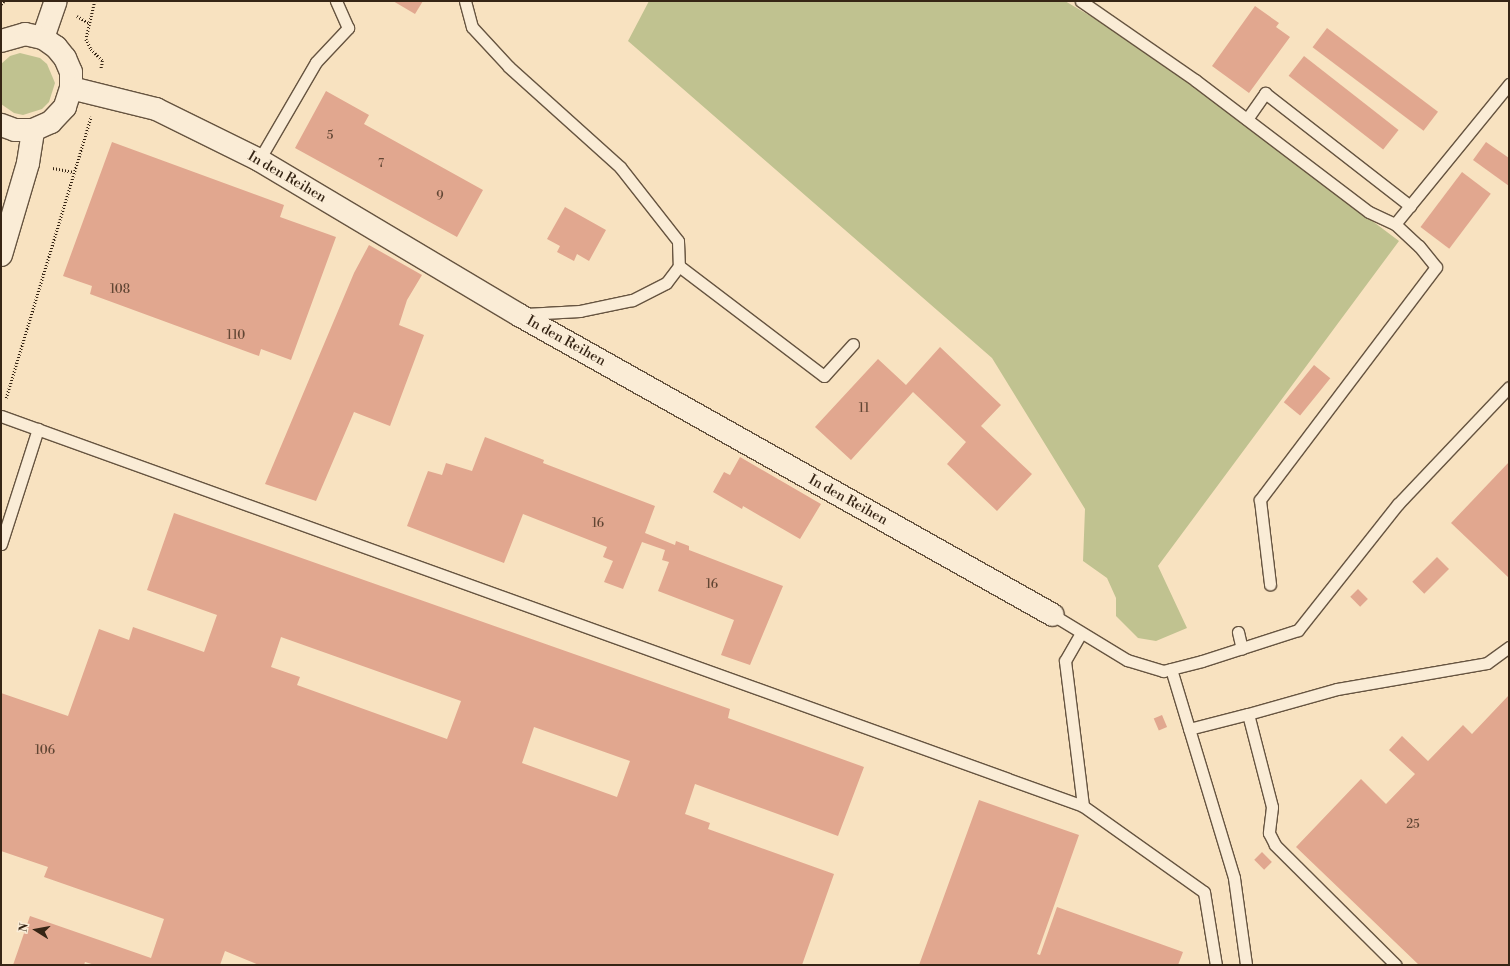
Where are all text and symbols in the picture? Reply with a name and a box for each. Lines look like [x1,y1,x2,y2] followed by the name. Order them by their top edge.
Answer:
[327,129,333,143] house number: 5
[245,148,329,206] street label: In den Reihen
[378,157,384,171] house number: 7
[436,190,444,204] house number: 9
[110,283,130,297] house number: 108
[524,312,608,370] street label: In den Reihen
[227,329,245,343] house number: 110
[859,402,869,416] house number: 11
[806,471,890,529] street label: In den Reihen
[592,517,604,531] house number: 16
[706,578,718,592] house number: 16
[35,744,55,758] house number: 106
[1406,818,1420,832] house number: 25
[16,910,56,950] north arrow
[17,922,32,933] text: N

